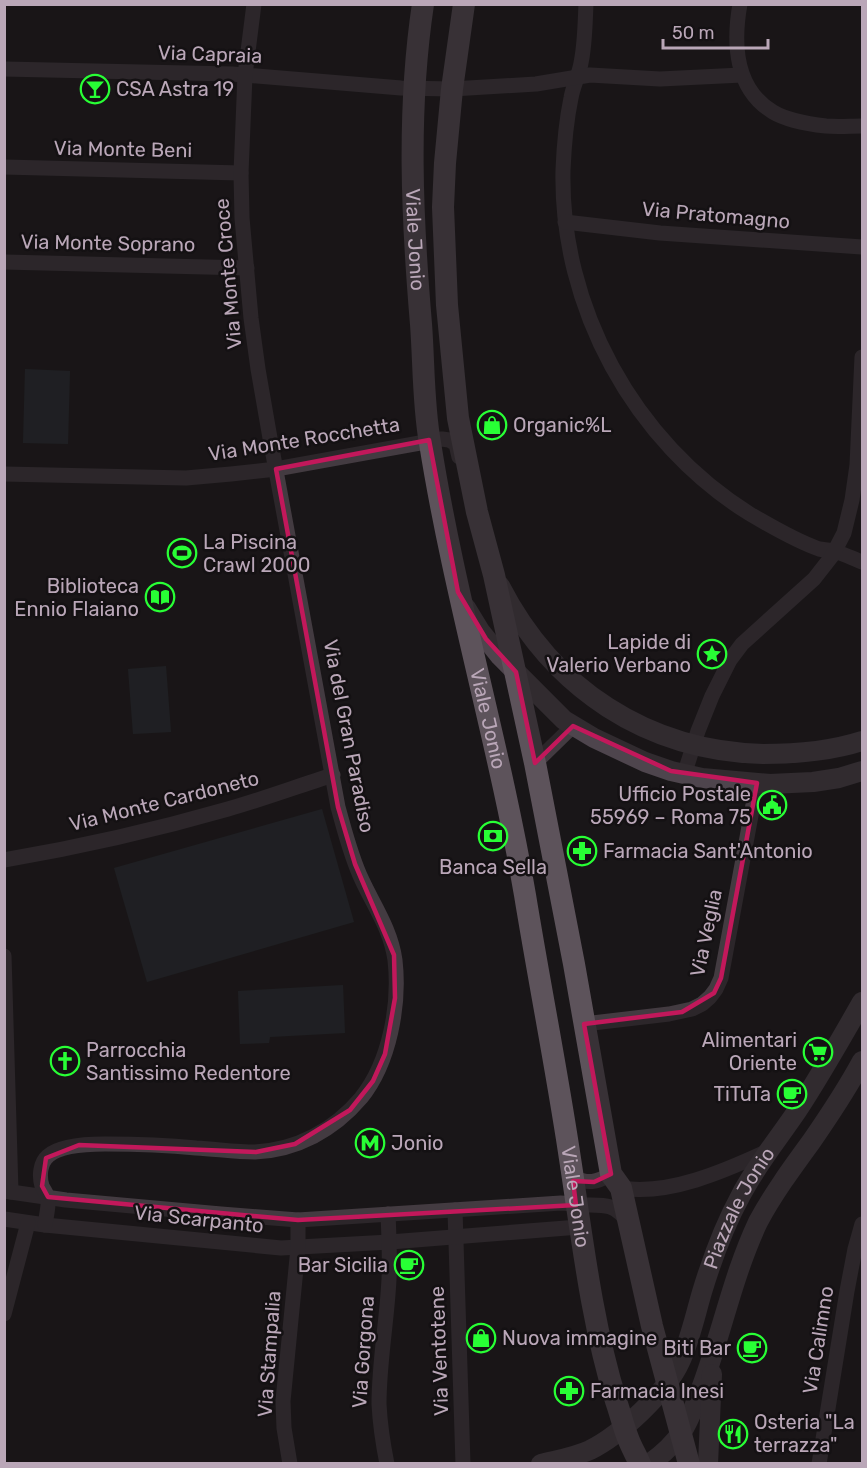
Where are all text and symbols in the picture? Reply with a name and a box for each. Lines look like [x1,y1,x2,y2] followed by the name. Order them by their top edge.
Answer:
[663,12,768,50] scale bar
[672,22,715,44] text: 50 m
[157,40,263,68] street label: Via Capraia
[79,73,111,105] bar icon: CSA Astra 19
[116,77,234,101] place label: CSA Astra 19
[54,136,192,162] street label: Via Monte Beni
[401,188,430,292] street label: Viale Jonio
[209,197,247,351] street label: Via Monte Croce
[641,197,791,233] street label: Via Pratomagno
[20,229,196,257] street label: Via Monte Soprano
[476,409,508,441] shop icon: Organic%L
[207,412,401,466] street label: Via Monte Rocchetta
[513,413,611,437] place label: Organic%L
[203,530,310,577] place label: La Piscina Crawl 2000
[166,537,198,569] sports icon: La Piscina Crawl 2000
[14,574,139,621] place label: Biblioteca Ennio Flaiano
[144,581,176,613] library icon: Biblioteca Ennio Flaiano
[546,630,691,677] place label: Lapide di Valerio Verbano
[318,637,380,835] street label: Via del Gran Paradiso
[696,638,728,670] place icon: Lapide di Valerio Verbano
[465,666,511,771] street label: Viale Jonio
[67,766,261,836] street label: Via Monte Cardoneto
[590,782,751,829] place label: Ufficio Postale 55969 – Roma 75
[756,789,788,821] public building icon: Ufficio Postale 55969 – Roma 75
[477,820,509,852] bank icon: Banca Sella
[566,835,598,867] pharmacy icon: Farmacia Sant'Antonio
[603,839,813,863] place label: Farmacia Sant'Antonio
[439,855,547,879] place label: Banca Sella
[685,887,727,979] street label: Via Veglia
[702,1028,797,1075] place label: Alimentari Oriente
[802,1036,834,1068] supermarket icon: Alimentari Oriente
[86,1038,291,1085] place label: Parrocchia Santissimo Redentore
[49,1045,81,1077] church icon: Parrocchia Santissimo Redentore
[776,1078,808,1110] cafe icon: TiTuTa
[714,1082,771,1106] place label: TiTuTa
[354,1127,386,1159] metro station icon: Jonio
[391,1131,444,1155] place label: Jonio
[698,1142,780,1272] street label: Piazzale Jonio
[556,1144,595,1249] street label: Viale Jonio
[133,1200,265,1238] street label: Via Scarpanto
[393,1249,425,1281] cafe icon: Bar Sicilia
[298,1253,388,1277] place label: Bar Sicilia
[798,1284,838,1396] street label: Via Calimno
[425,1286,453,1416] street label: Via Ventotene
[253,1290,285,1418] street label: Via Stampalia
[347,1295,379,1409] street label: Via Gorgona
[465,1322,497,1354] shop icon: Nuova immagine
[502,1326,657,1350] place label: Nuova immagine
[736,1332,768,1364] cafe icon: Biti Bar
[663,1336,731,1360] place label: Biti Bar
[553,1375,585,1407] pharmacy icon: Farmacia Inesi
[590,1379,724,1403] place label: Farmacia Inesi
[754,1410,855,1457] place label: Osteria "La terrazza"
[717,1418,749,1450] restaurant icon: Osteria "La terrazza"

